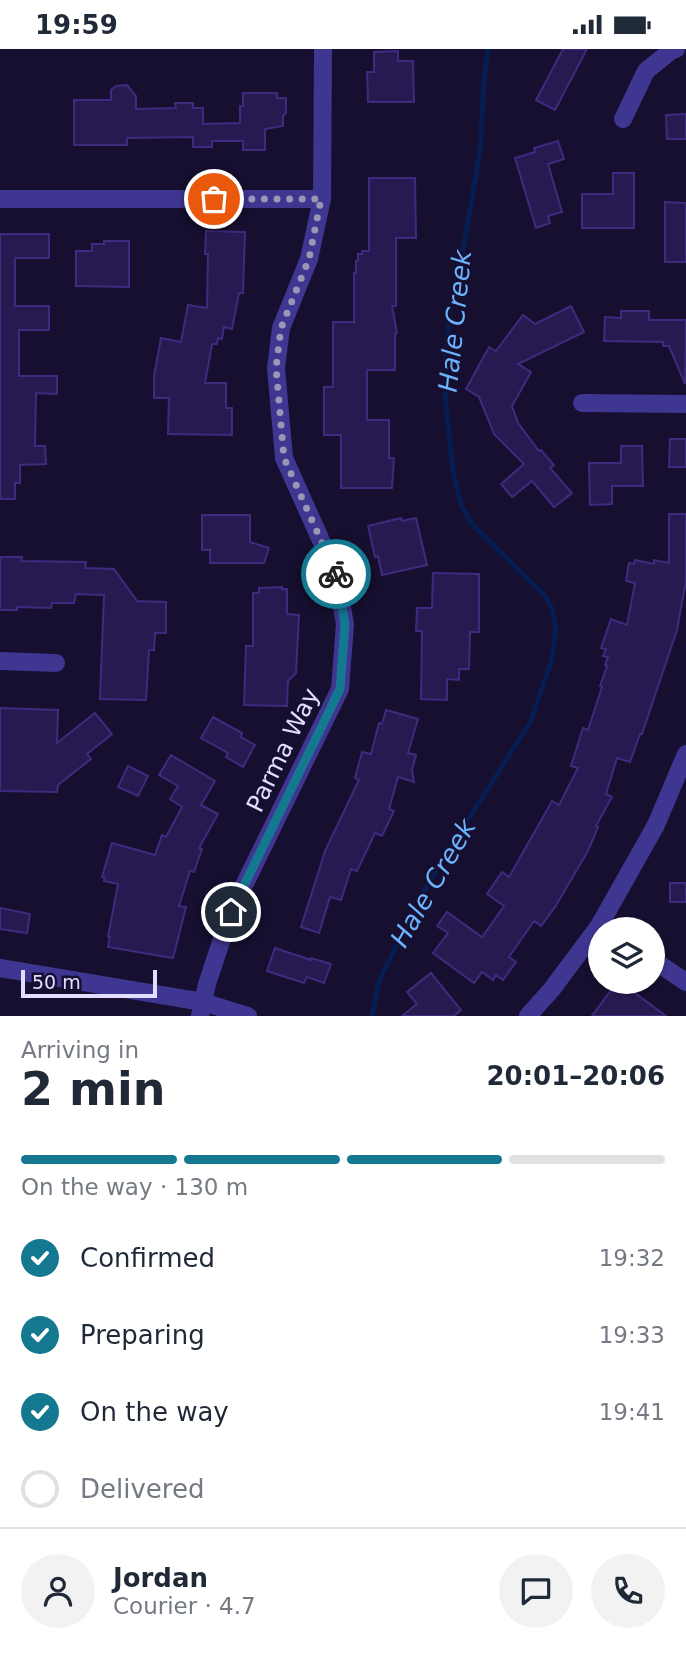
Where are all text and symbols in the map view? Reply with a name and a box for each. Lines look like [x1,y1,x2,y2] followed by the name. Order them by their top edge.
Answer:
[35,10,118,40] text: 19:59
[184,169,244,229] pin
[195,180,233,218] icon: bag
[433,247,477,394] water label: Hale Creek
[301,539,371,609] courier
[317,555,355,593] icon: bike
[241,683,325,817] street label: Parma Way
[384,813,482,952] water label: Hale Creek
[201,882,261,942] pin
[212,893,250,931] icon: home
[588,917,665,994] map controls
[588,917,665,994] button: layers
[21,967,158,999] scale bar
[32,971,81,993] text: 50 m
[21,1037,139,1063] text: Arriving in
[486,1061,665,1091] text: 20:01–20:06
[21,1062,165,1116] text: 2 min
[21,1174,248,1200] text: On the way · 130 m
[21,1239,59,1277] icon: check
[80,1243,215,1273] text: Confirmed
[599,1245,665,1271] text: 19:32
[21,1316,59,1354] icon: check
[80,1320,205,1350] text: Preparing
[599,1322,665,1348] text: 19:33
[21,1393,59,1431] icon: check
[80,1397,229,1427] text: On the way
[599,1399,665,1425] text: 19:41
[80,1474,204,1504] text: Delivered
[21,1554,95,1628] button: person
[499,1554,573,1628] button: chat
[591,1554,665,1628] button: phone
[113,1563,208,1593] text: Jordan
[113,1593,256,1619] text: Courier · 4.7

